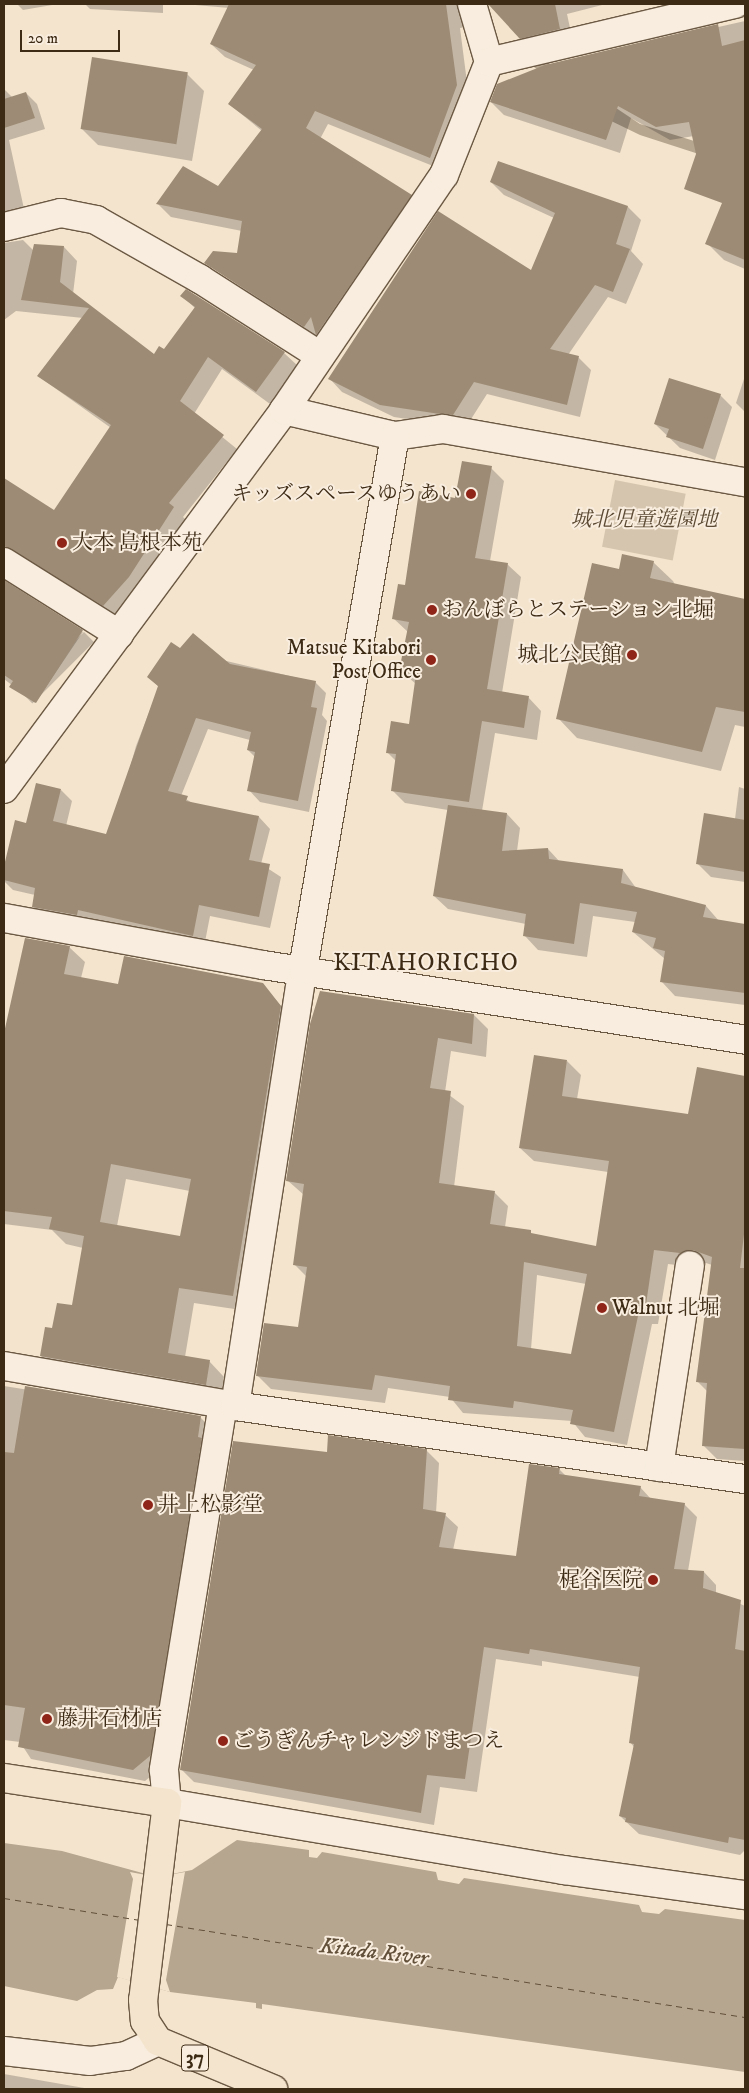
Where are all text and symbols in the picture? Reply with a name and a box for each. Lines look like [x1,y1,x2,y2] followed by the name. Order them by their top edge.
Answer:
[22,20,122,52] scale bar
[28,29,58,48] text: 20 m
[230,481,461,507] place label: キッズスペースゆうあい
[465,488,477,500] marker: キッズスペースゆうあい
[571,507,717,533] park label: 城北児童遊園地
[72,530,203,556] place label: 大本 島根本苑
[56,537,68,549] marker: 大本 島根本苑
[442,597,715,623] place label: おんぼらとステーション北堀
[426,604,438,616] marker: おんぼらとステーション北堀
[287,635,421,685] place label: Matsue Kitabori Post Office
[517,642,622,668] place label: 城北公民館
[626,649,638,661] marker: 城北公民館
[425,654,437,666] marker: Matsue Kitabori Post Office
[332,950,520,978] district label: KITAHORICHO
[612,1295,719,1321] place label: Walnut 北堀
[596,1302,608,1314] marker: Walnut 北堀
[158,1492,263,1518] place label: 井上松影堂
[142,1499,154,1511] marker: 井上松影堂
[559,1567,643,1593] place label: 梶谷医院
[647,1574,659,1586] marker: 梶谷医院
[57,1706,162,1732] place label: 藤井石材店
[41,1713,53,1725] marker: 藤井石材店
[233,1728,506,1754] place label: ごうぎんチャレンジドまつえ
[217,1735,229,1747] marker: ごうぎんチャレンジドまつえ
[318,1932,430,1972] water label: Kitada River
[180,2040,210,2076] road number: 37

